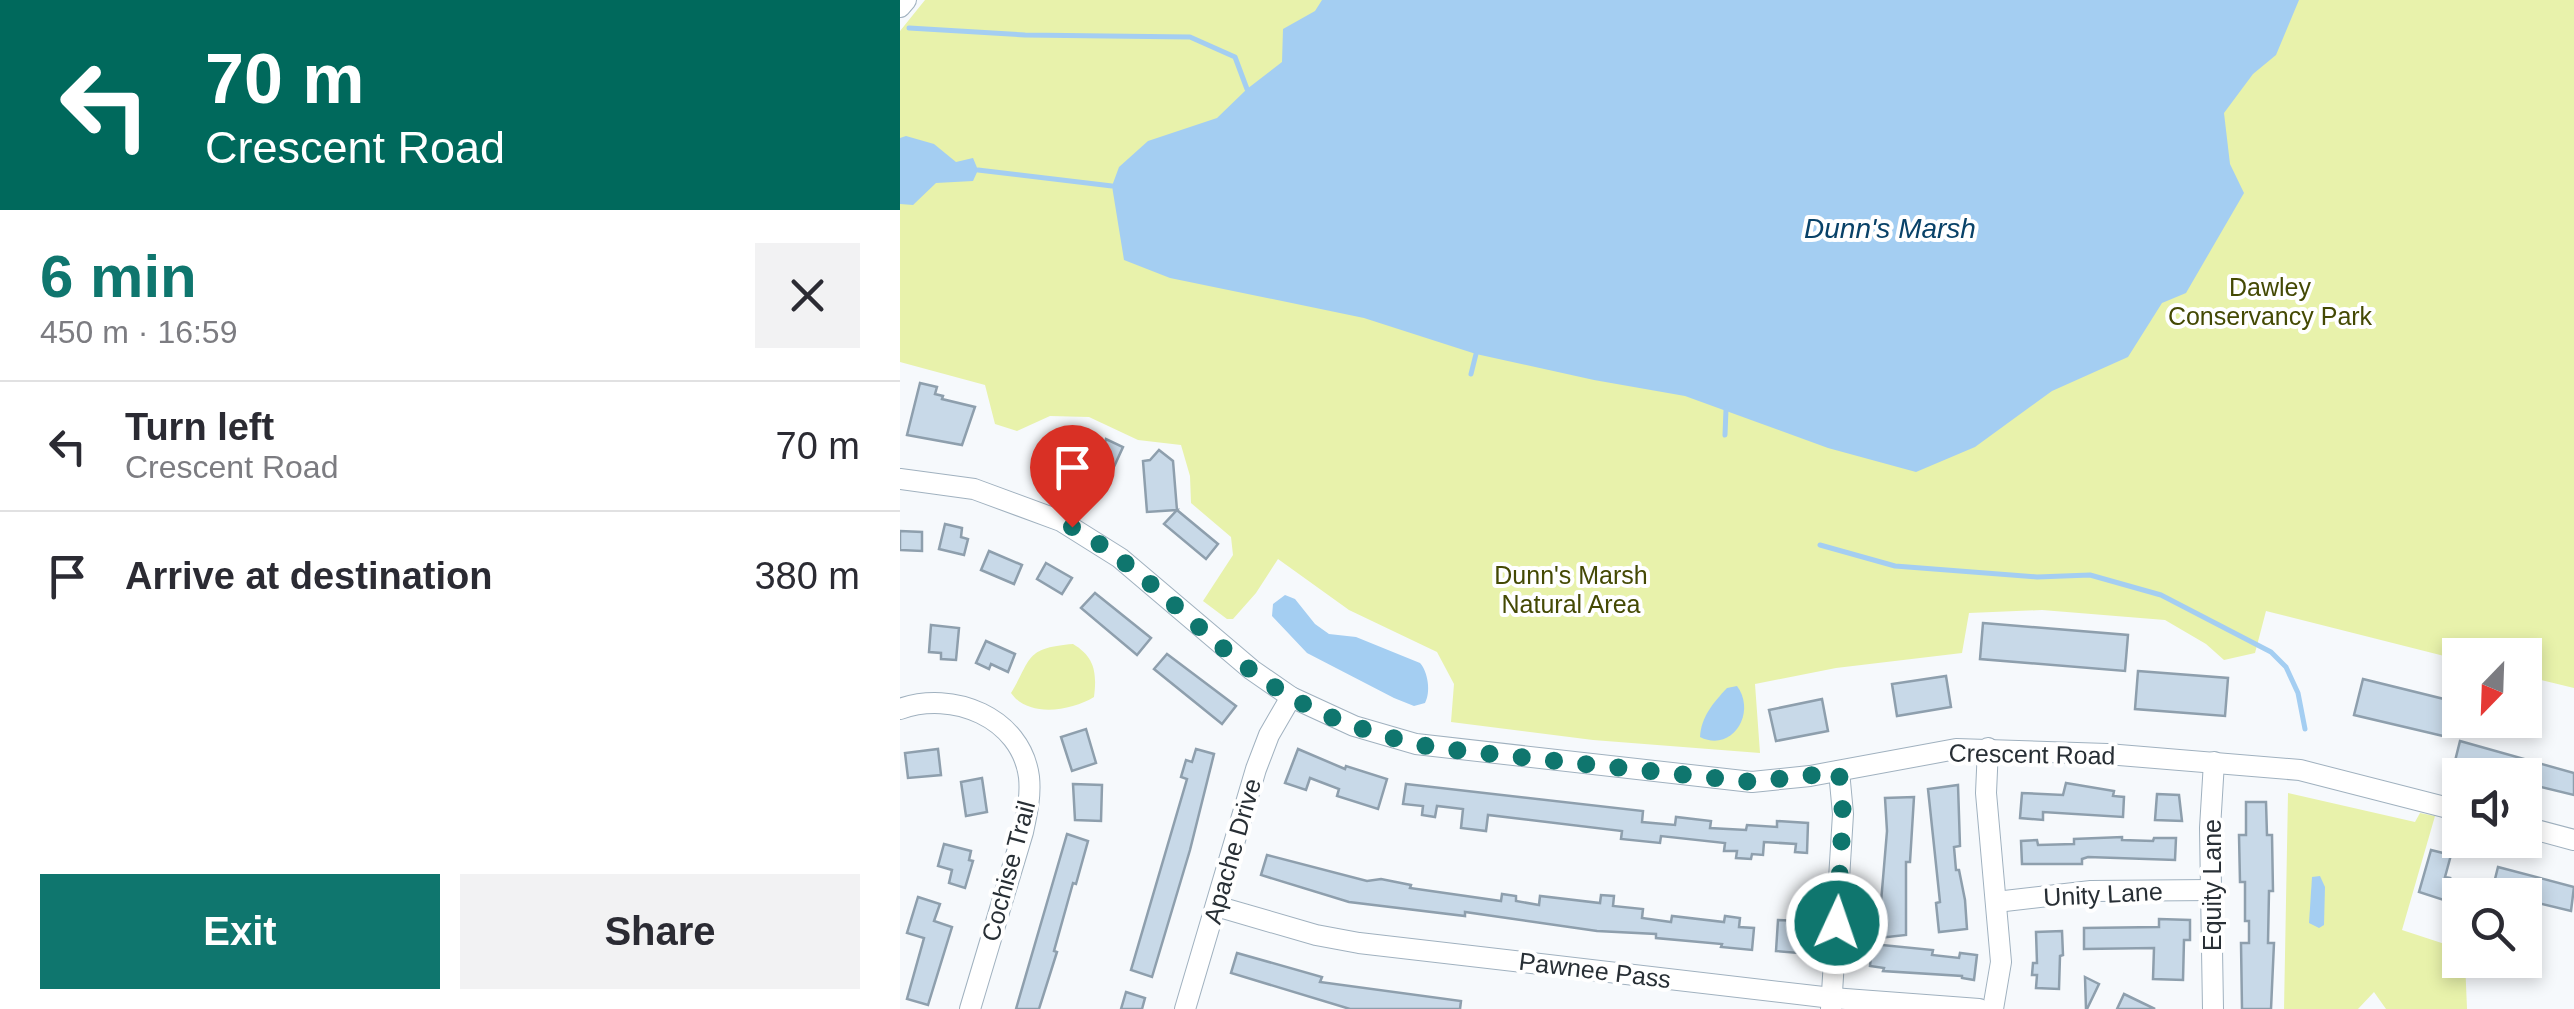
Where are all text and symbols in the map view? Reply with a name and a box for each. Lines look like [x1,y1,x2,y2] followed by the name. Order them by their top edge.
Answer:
[40,40,170,170] icon: left
[205,40,365,118] text: 70 m
[205,122,505,173] text: Crescent Road
[1804,213,1976,244] water label: Dunn's Marsh
[40,243,197,310] text: 6 min
[755,243,860,348] button: close
[2168,273,2373,330] park label: Dawley Conservancy Park
[40,314,237,350] text: 450 m · 16:59
[125,406,274,448] text: Turn left
[40,419,95,474] icon: left
[776,425,860,467] text: 70 m
[1030,425,1115,528] pin
[1045,440,1100,495] icon: arrive
[125,449,338,485] text: Crescent Road
[40,549,95,604] icon: arrive
[125,555,492,597] text: Arrive at destination
[754,555,860,597] text: 380 m
[1494,561,1648,618] park label: Dunn's Marsh Natural Area
[2442,638,2542,738] north arrow
[2442,638,2542,978] map controls
[1948,739,2116,769] street label: Crescent Road
[2442,758,2542,858] button: sound
[1198,775,1266,927] street label: Apache Drive
[976,798,1040,944] street label: Cochise Trail
[2198,819,2226,951] street label: Equity Lane
[1785,871,1889,975] position arrow
[40,874,440,989] button: Exit
[460,874,860,989] button: Share
[2043,877,2163,911] street label: Unity Lane
[2442,878,2542,978] button: search
[1517,947,1673,993] street label: Pawnee Pass

